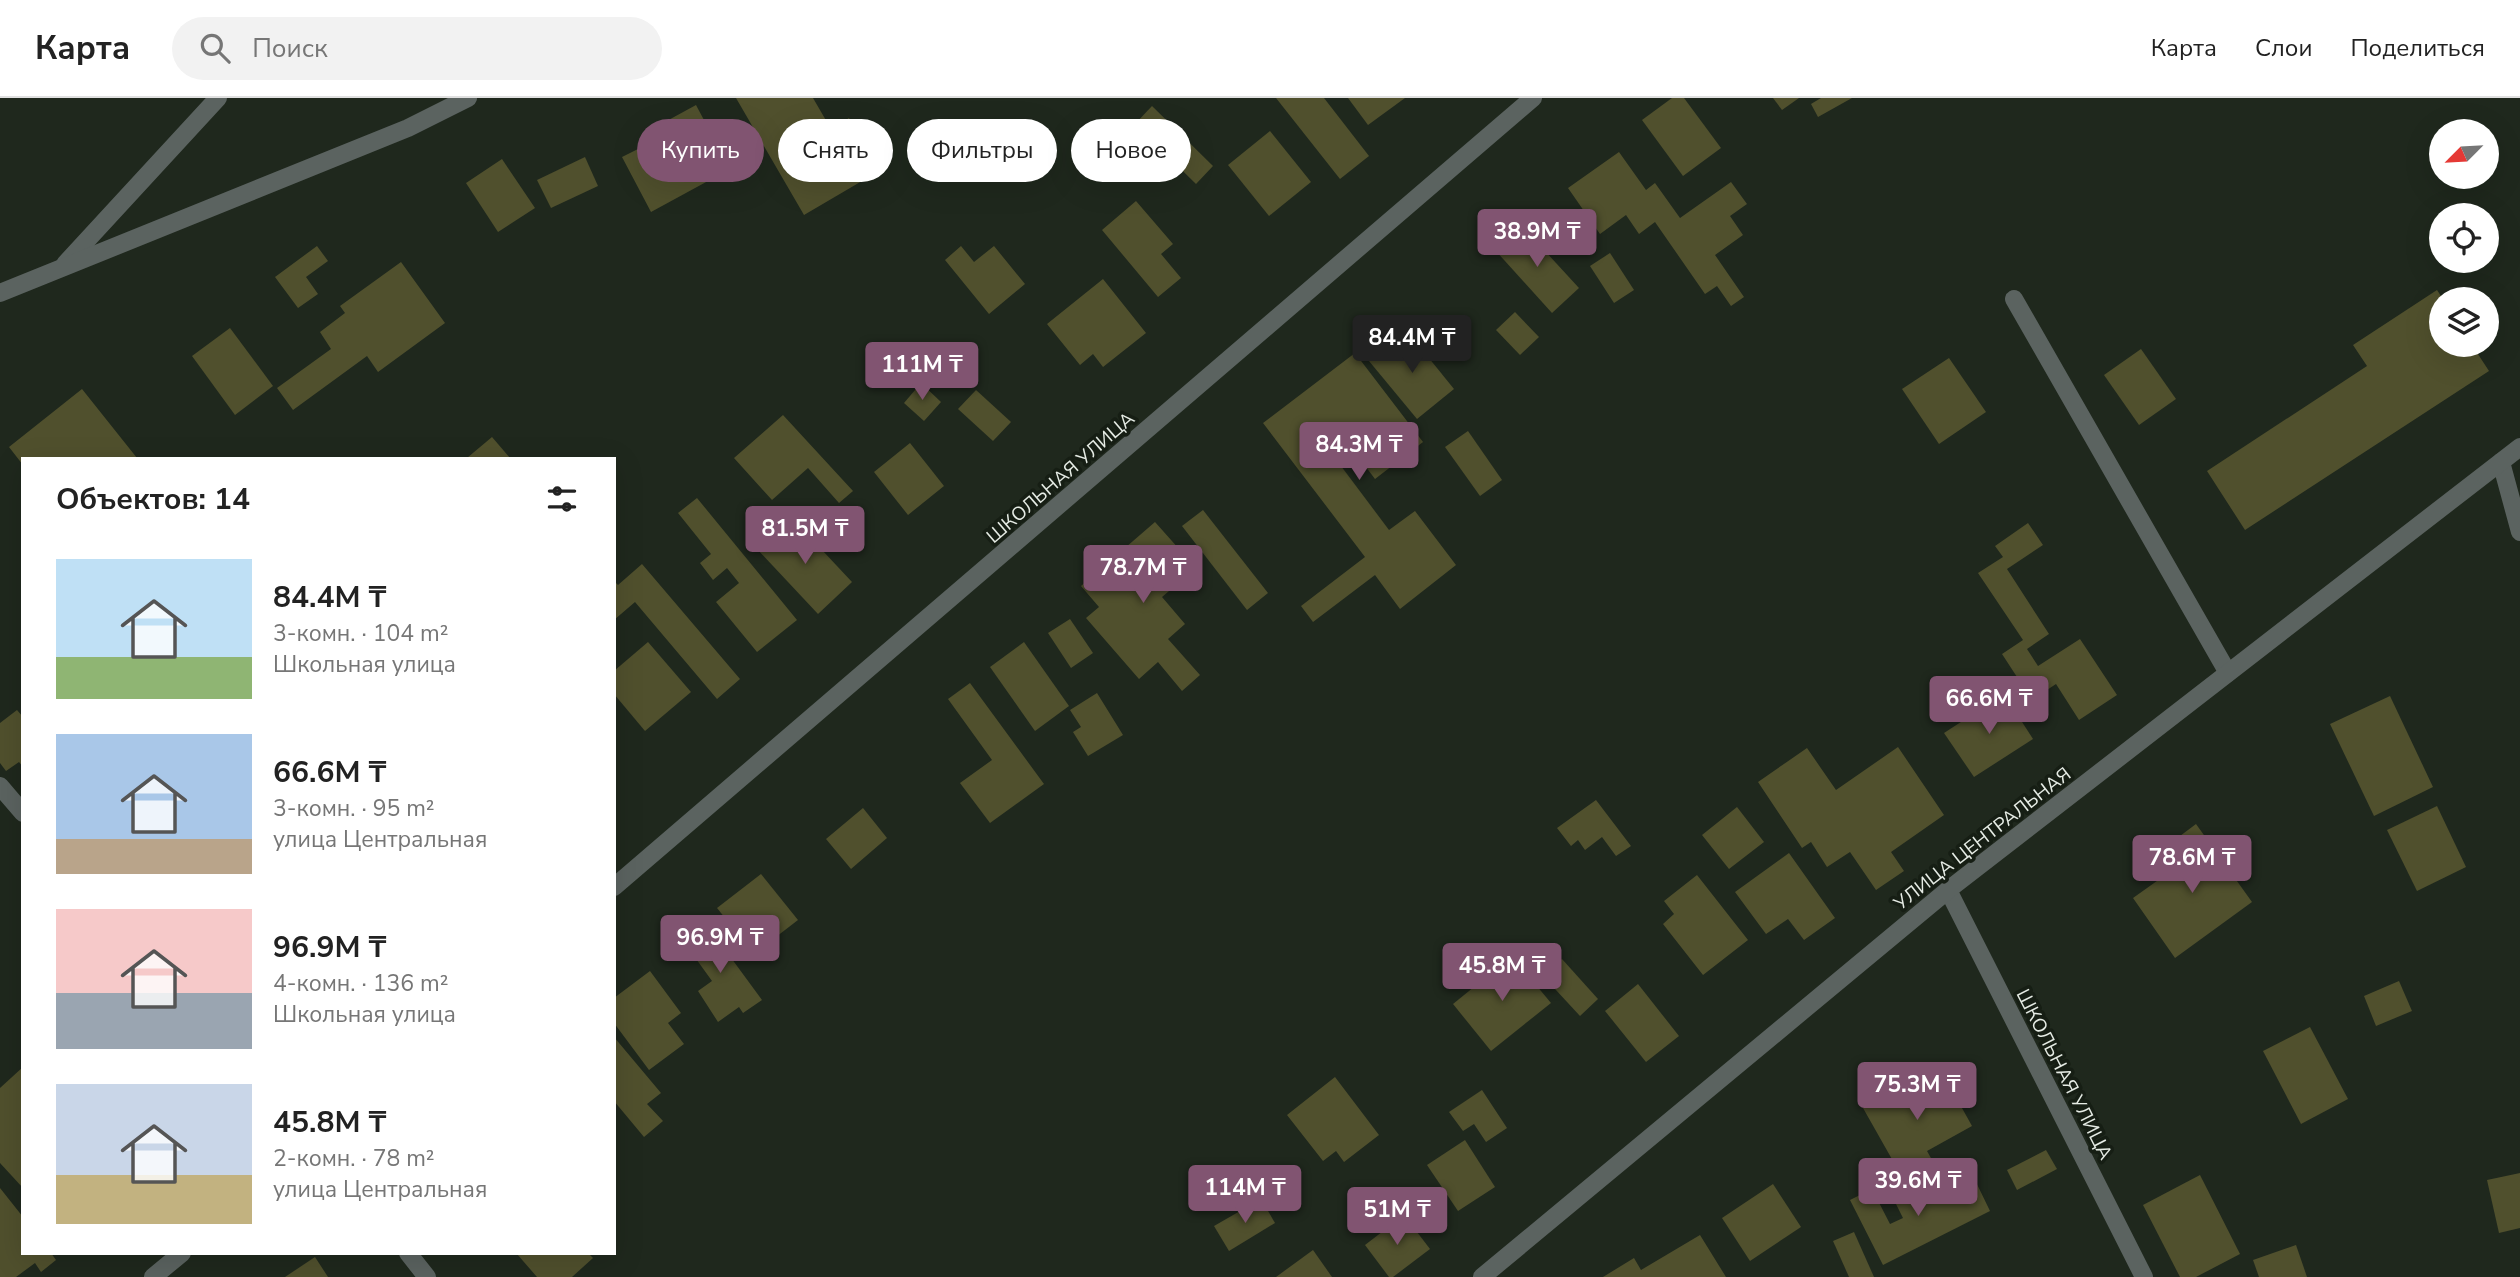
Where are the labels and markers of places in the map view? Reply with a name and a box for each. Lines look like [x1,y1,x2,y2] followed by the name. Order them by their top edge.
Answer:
[1472,209,1602,269] pin: 38.9M ₸
[1347,316,1477,375] pin: 84.4M ₸
[865,342,979,402] pin: 111M ₸
[1294,422,1424,482] pin: 84.3M ₸
[740,506,870,566] pin: 81.5M ₸
[1078,546,1208,605] pin: 78.7M ₸
[1924,676,2054,736] pin: 66.6M ₸
[2127,836,2257,895] pin: 78.6M ₸
[655,916,785,975] pin: 96.9M ₸
[1437,944,1567,1003] pin: 45.8M ₸
[1852,1062,1982,1122] pin: 75.3M ₸
[1853,1158,1983,1218] pin: 39.6M ₸
[1188,1166,1302,1225] pin: 114M ₸
[1348,1188,1446,1247] pin: 51M ₸

